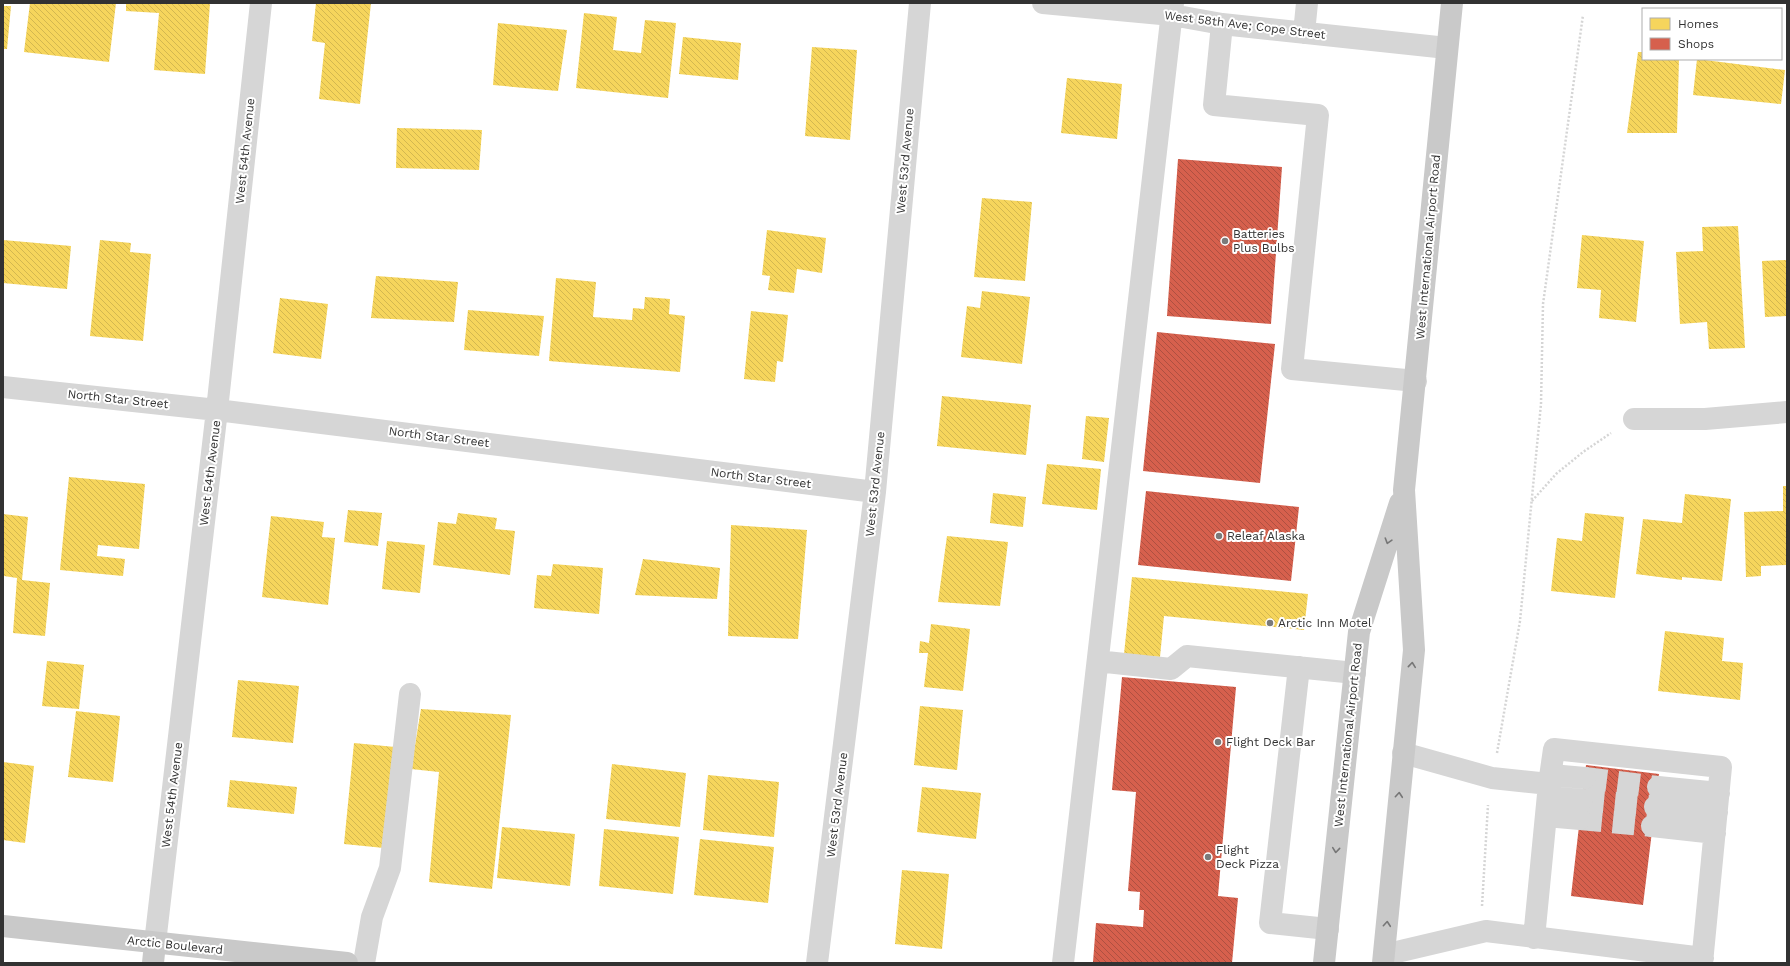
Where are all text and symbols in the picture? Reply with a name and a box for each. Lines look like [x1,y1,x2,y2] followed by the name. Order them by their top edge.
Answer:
[1164,8,1326,42] street label: West 58th Ave; Cope Street
[1642,8,1782,60] legend
[1678,17,1719,31] text: Homes
[1678,37,1714,51] text: Shops
[232,97,258,205] street label: West 54th Avenue
[893,108,917,214] street label: West 53rd Avenue
[1413,154,1443,340] street label: West International Airport Road
[1233,227,1295,255] place label: Batteries Plus Bulbs
[1220,236,1230,246] marker: Batteries Plus Bulbs
[67,387,169,411] street label: North Star Street
[197,419,223,527] street label: West 54th Avenue
[388,424,490,450] street label: North Star Street
[863,431,887,537] street label: West 53rd Avenue
[710,465,812,491] street label: North Star Street
[1227,529,1305,543] place label: Releaf Alaska
[1214,531,1224,541] marker: Releaf Alaska
[1384,537,1393,544] one-way arrow
[1278,616,1372,630] place label: Arctic Inn Motel
[1265,618,1275,628] marker: Arctic Inn Motel
[1331,642,1365,828] street label: West International Airport Road
[1407,662,1416,668] one-way arrow
[1226,735,1316,749] place label: Flight Deck Bar
[1213,737,1223,747] marker: Flight Deck Bar
[159,741,185,849] street label: West 54th Avenue
[824,752,850,858] street label: West 53rd Avenue
[1394,792,1403,798] one-way arrow
[1216,843,1279,871] place label: Flight Deck Pizza
[1332,847,1341,853] one-way arrow
[1203,852,1213,862] marker: Flight Deck Pizza
[1382,921,1391,927] one-way arrow
[126,933,224,957] street label: Arctic Boulevard

